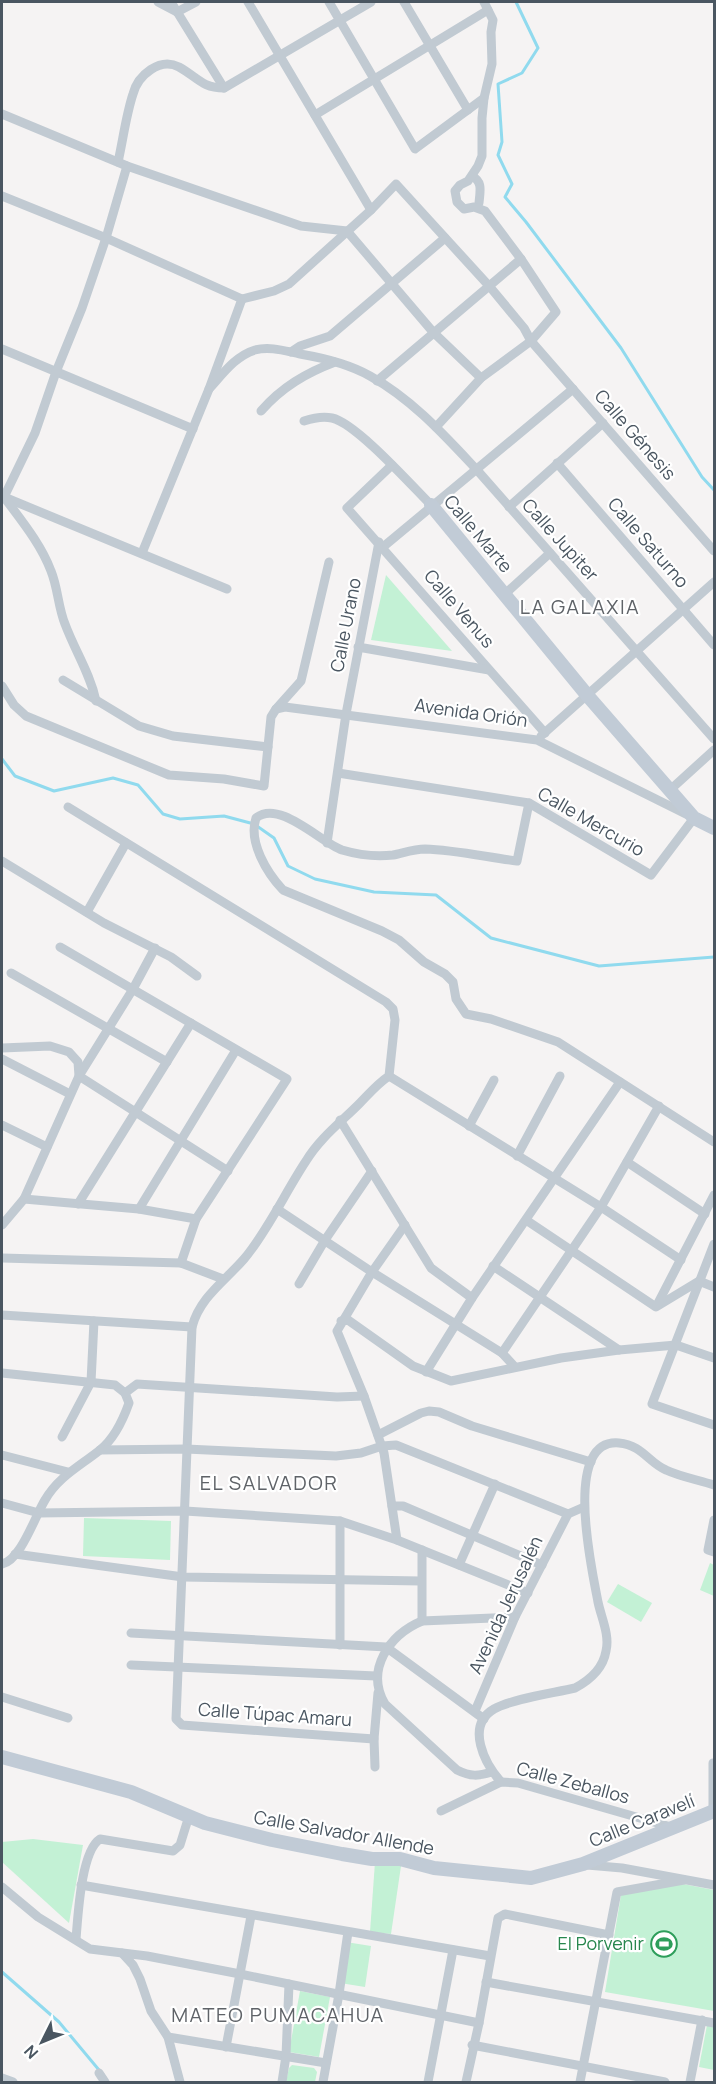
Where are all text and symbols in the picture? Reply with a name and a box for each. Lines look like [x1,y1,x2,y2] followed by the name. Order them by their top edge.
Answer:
[590,384,682,485] street label: Calle Génesis
[439,489,518,577] street label: Calle Marte
[603,492,695,593] street label: Calle Saturno
[517,493,605,586] street label: Calle Jupiter
[419,564,500,653] street label: Calle Venus
[324,576,366,674] street label: Calle Urano
[520,593,640,620] district label: LA GALAXIA
[413,692,529,732] street label: Avenida Orión
[534,781,649,861] street label: Calle Mercurio
[200,1469,338,1496] district label: EL SALVADOR
[463,1532,548,1677] street label: Avenida Jerusalén
[197,1697,353,1731] street label: Calle Túpac Amaru
[514,1755,632,1809] street label: Calle Zeballos
[585,1788,698,1852] street label: Calle Caravelí
[252,1804,436,1860] street label: Calle Salvador Allende
[649,1929,679,1959] sports icon: El Porvenir
[558,1931,645,1955] place label: El Porvenir
[171,2001,385,2028] district label: MATEO PUMACAHUA
[12,2012,72,2072] north arrow
[19,2041,43,2064] text: N

